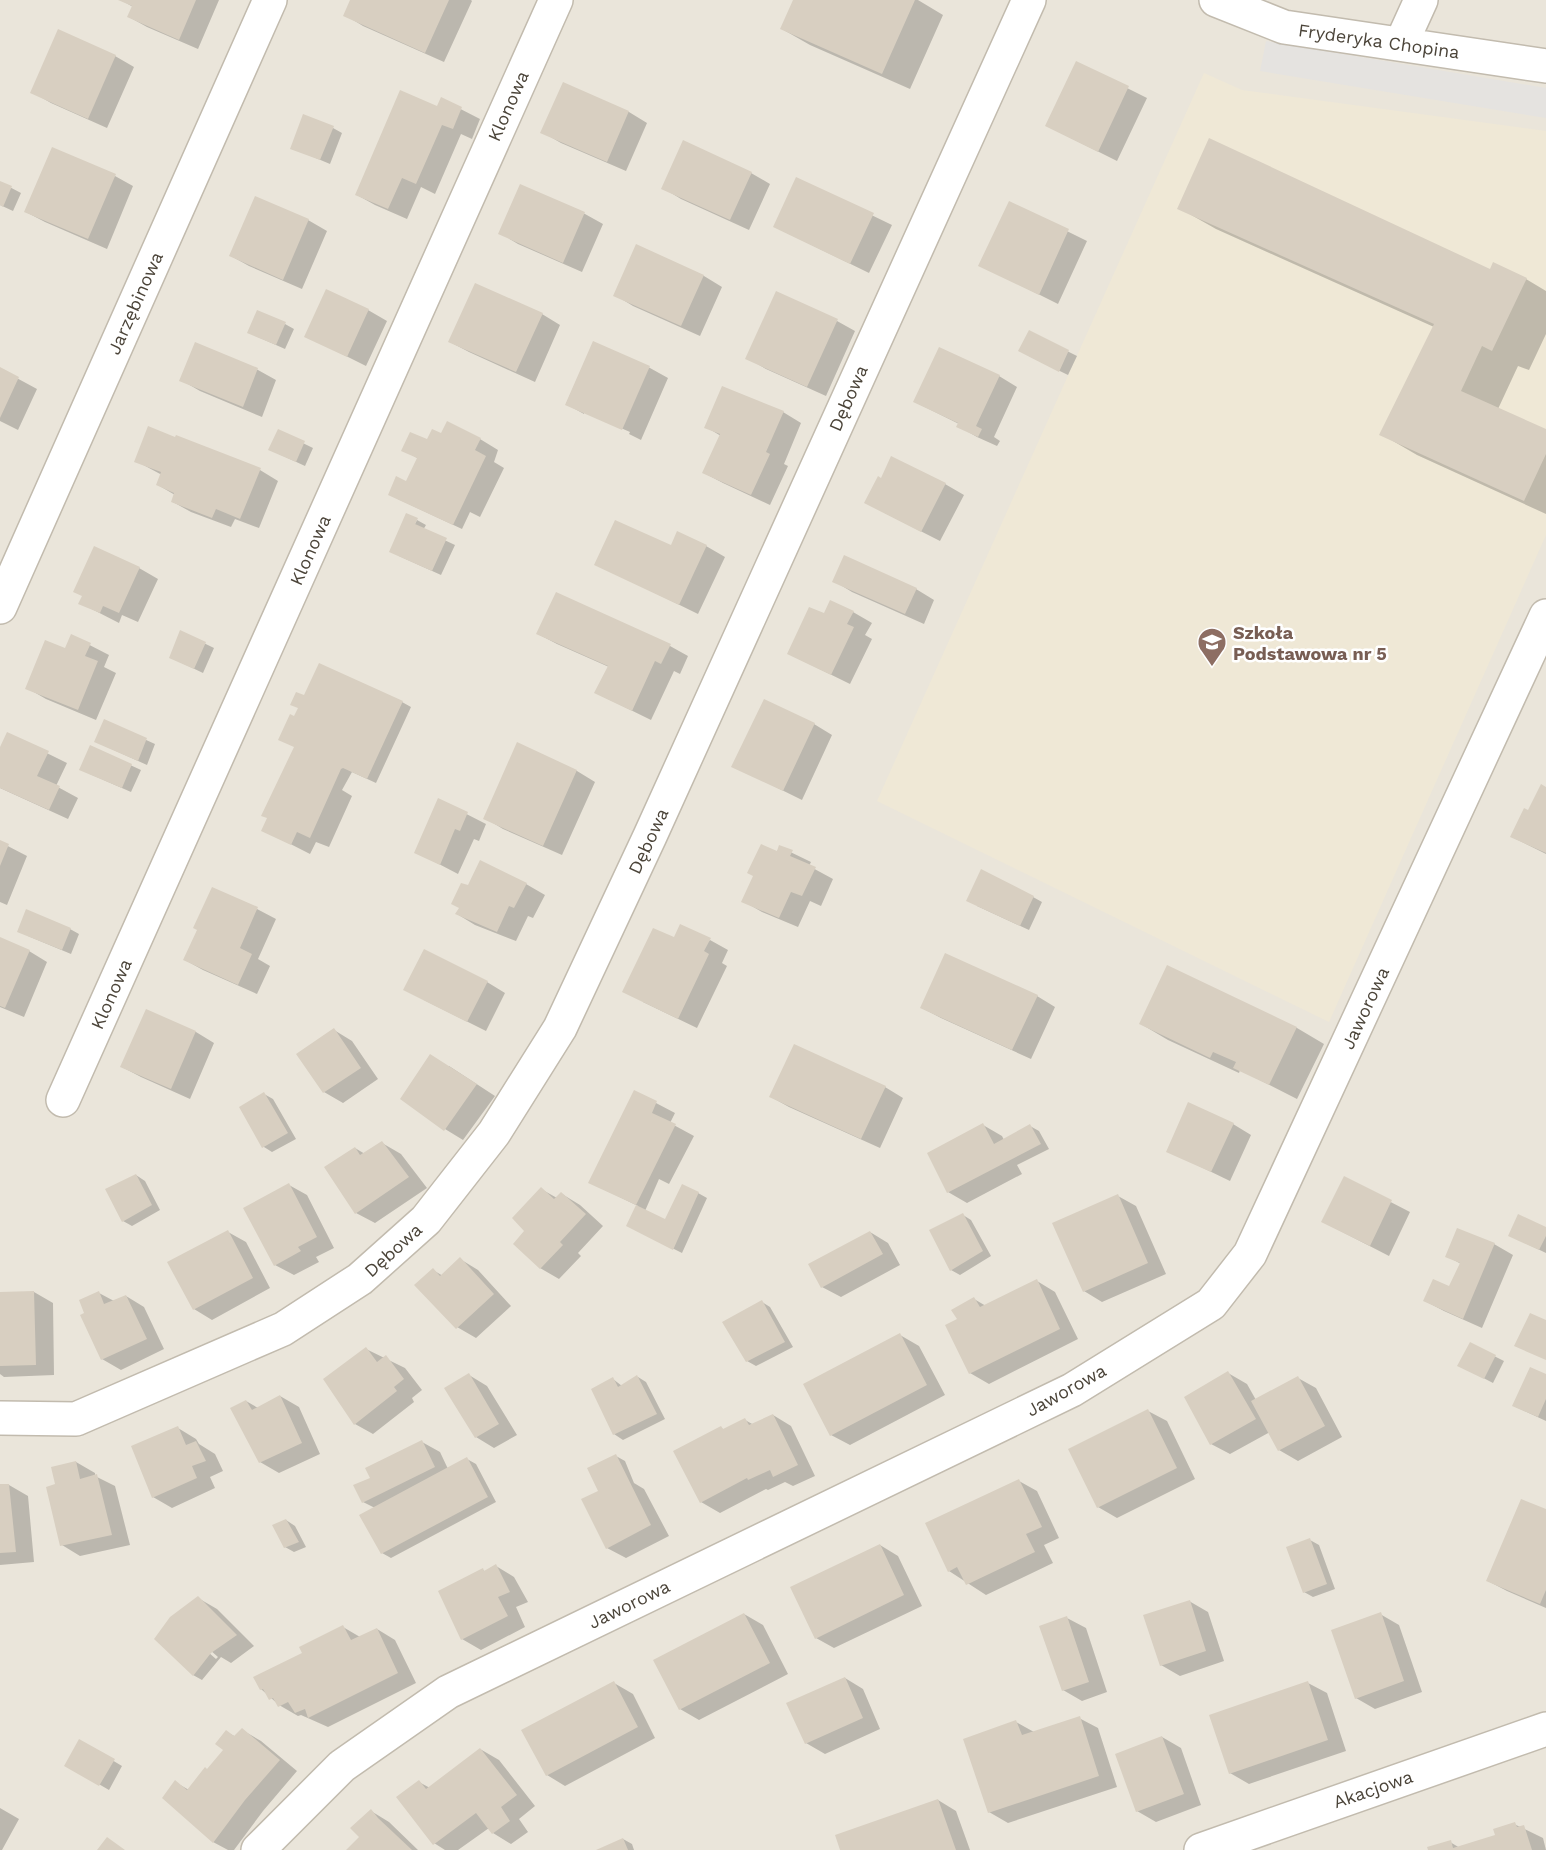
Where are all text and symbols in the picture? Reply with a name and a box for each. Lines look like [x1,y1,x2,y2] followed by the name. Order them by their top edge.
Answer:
[1297,19,1461,63] street label: Fryderyka Chopina
[483,68,533,144] street label: Klonowa
[103,248,167,358] street label: Jarzębinowa
[824,362,872,434] street label: Dębowa
[285,512,335,588] street label: Klonowa
[1233,622,1387,664] place label: Szkoła Podstawowa nr 5
[1196,626,1228,668] school or university icon: Szkoła Podstawowa nr 5
[624,805,672,877] street label: Dębowa
[86,956,136,1032] street label: Klonowa
[1337,964,1393,1052] street label: Jaworowa
[360,1219,426,1281] street label: Dębowa
[1022,1359,1110,1421] street label: Jaworowa
[585,1575,673,1633] street label: Jaworowa
[1331,1766,1415,1812] street label: Akacjowa

